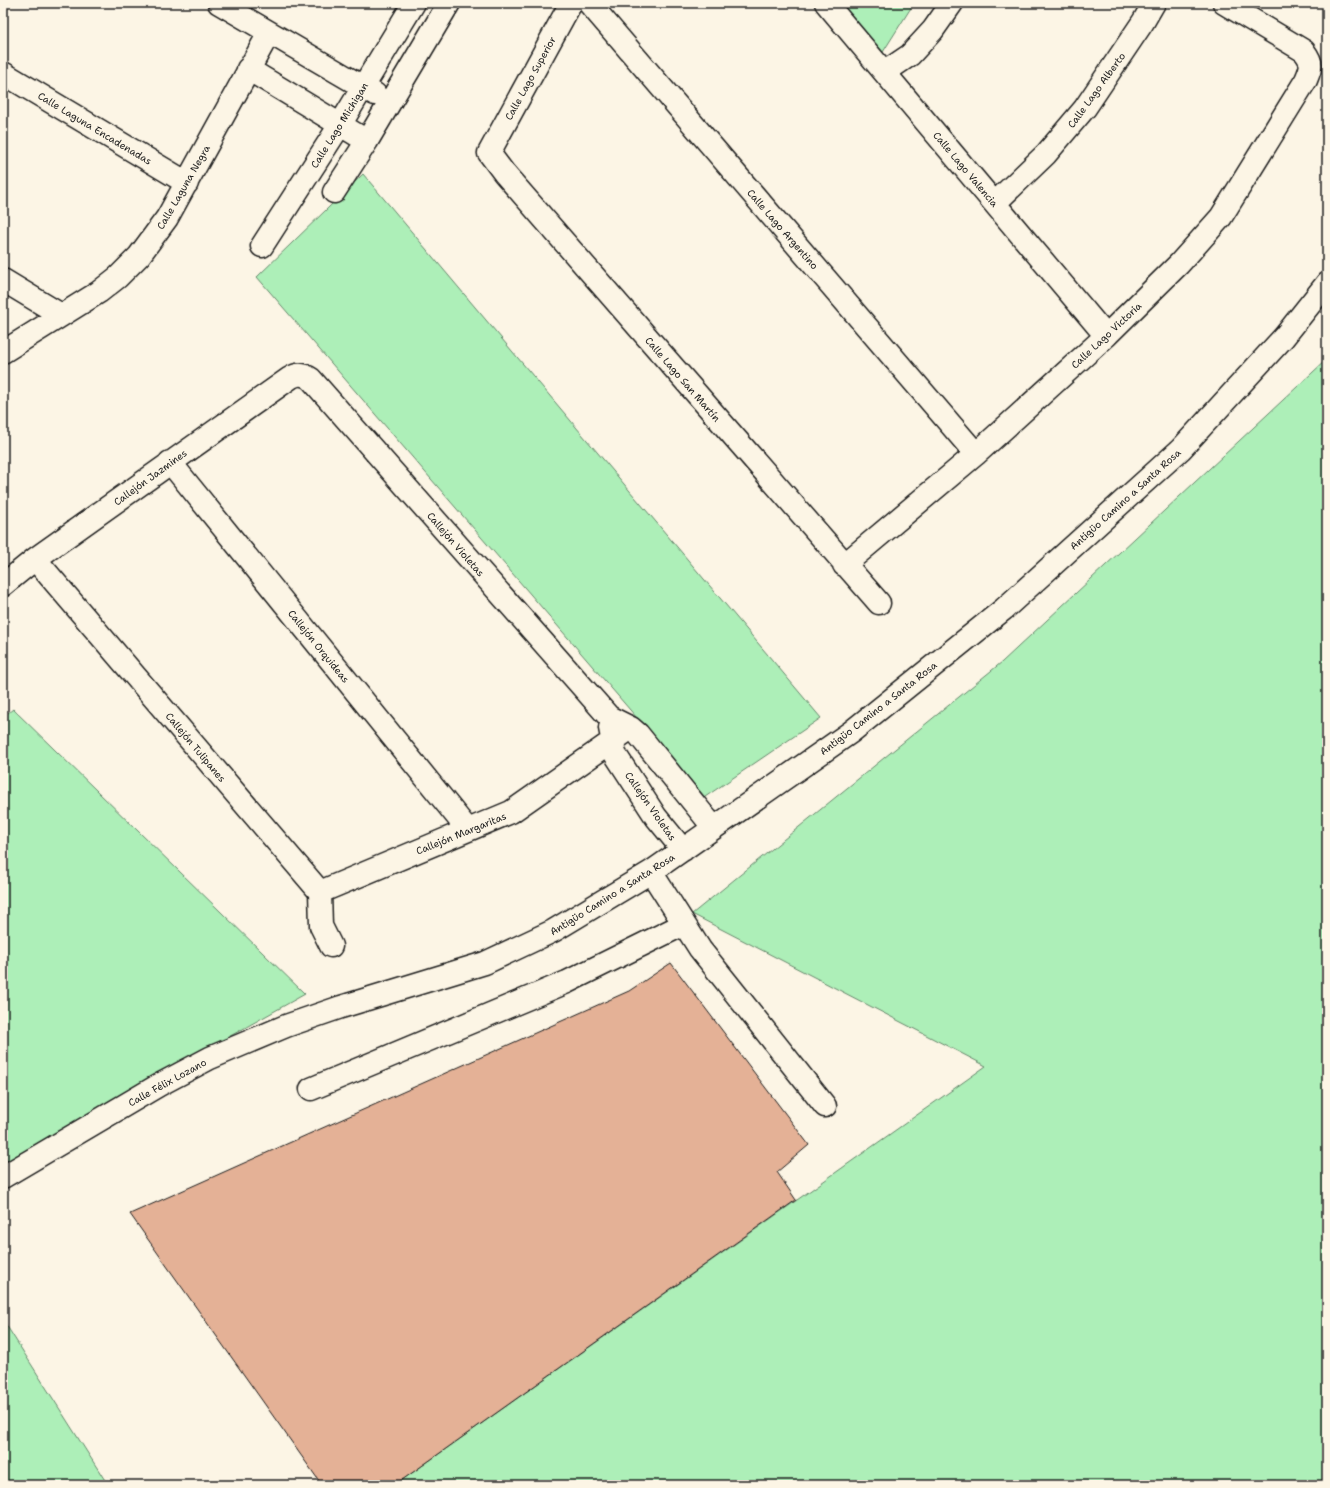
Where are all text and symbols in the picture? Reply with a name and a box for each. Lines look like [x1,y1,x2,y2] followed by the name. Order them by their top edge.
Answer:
[502,34,559,123] street label: Calle Lago Superior
[1065,50,1128,131] street label: Calle Lago Alberto
[308,80,371,170] street label: Calle Lago Michigan
[35,89,154,168] street label: Calle Laguna Encadenadas
[930,129,1001,210] street label: Calle Lago Valencia
[154,142,213,232] street label: Calle Laguna Negra
[744,186,821,272] street label: Calle Lago Argentino
[1068,299,1145,371] street label: Calle Lago Victoria
[642,334,723,424] street label: Calle Lago San Martín
[111,446,190,508] street label: Callejón Jazmines
[1067,446,1184,553] street label: Antigüo Camino a Santa Rosa
[424,509,487,579] street label: Callejón Violetas
[285,607,352,686] street label: Callejón Orquideas
[817,658,940,758] street label: Antigüo Camino a Santa Rosa
[163,710,229,785] street label: Callejón Tulipanes
[622,769,679,843] street label: Callejón Violetas
[414,809,508,858] street label: Callejón Margaritas
[547,850,678,938] street label: Antigüo Camino a Santa Rosa
[126,1056,209,1109] street label: Calle Félix Lozano

